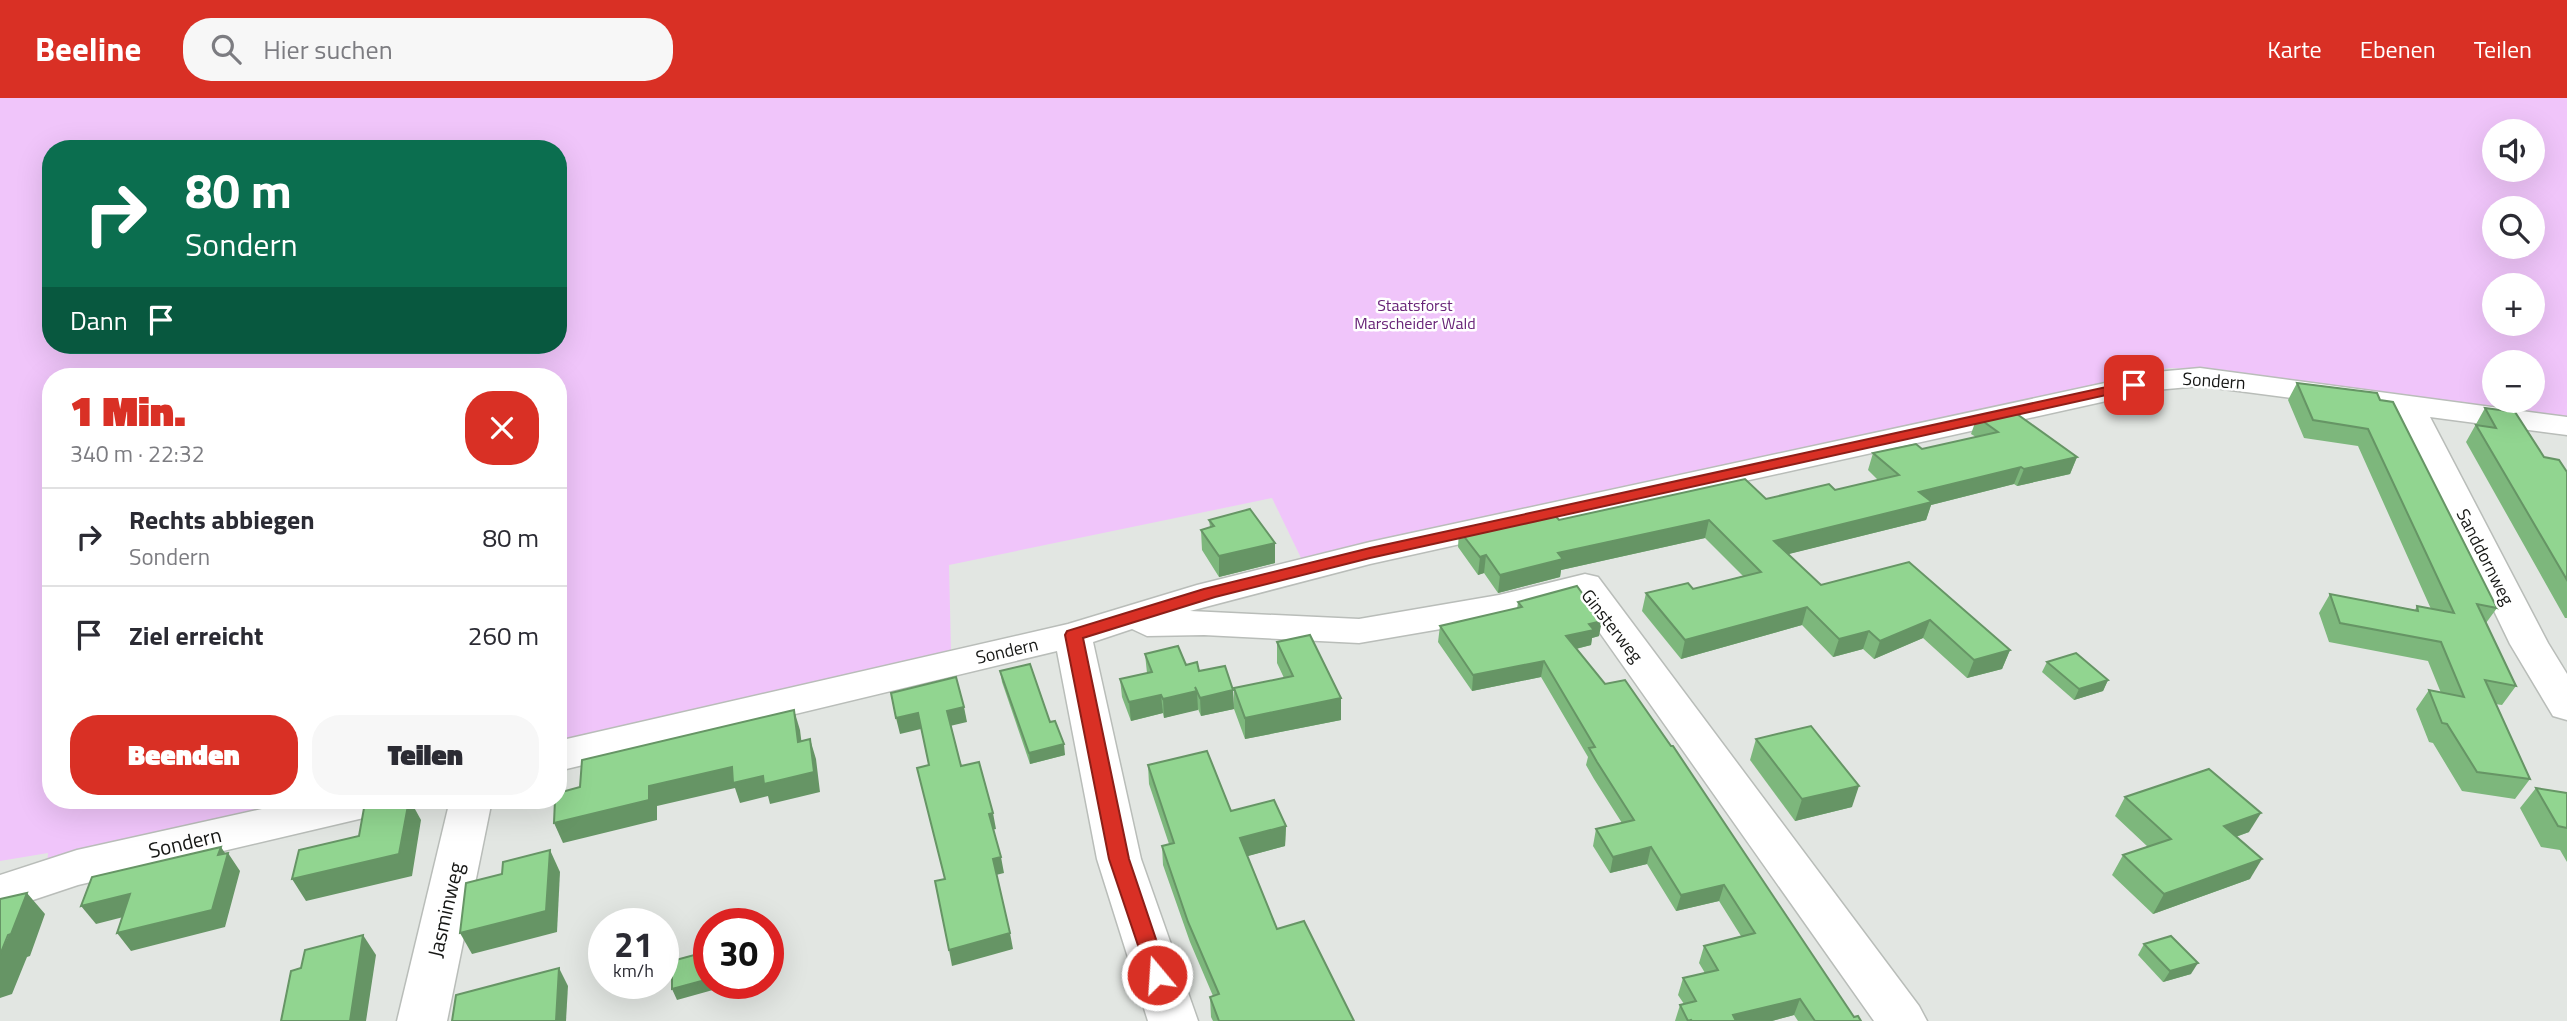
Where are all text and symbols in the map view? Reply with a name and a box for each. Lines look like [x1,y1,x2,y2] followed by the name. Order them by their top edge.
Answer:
[183,18,673,81] search box
[35,24,141,74] text: Beeline
[207,30,245,68] icon: search
[263,30,393,69] text: Hier suchen
[2267,31,2322,67] text: Karte
[2360,31,2436,67] text: Ebenen
[2474,31,2532,67] text: Teilen
[2482,119,2545,413] map controls
[2482,119,2545,182] button: sound
[185,152,292,227] text: 80 m
[70,168,161,259] icon: right
[2482,196,2545,259] button: search
[185,220,298,268] text: Sondern
[2482,273,2545,336] button: +
[1354,293,1476,335] park label: Staatsforst Marscheider Wald
[70,301,128,340] text: Dann
[142,301,180,339] icon: arrive
[2482,350,2545,413] button: −
[2104,355,2164,415] pin
[2181,365,2247,396] street label: Sondern
[2115,366,2153,404] icon: arrive
[70,378,186,442] text: 1 Min.
[465,391,539,465] button: close
[70,436,205,471] text: 340 m · 22:32
[129,500,315,539] text: Rechts abbiegen
[2450,504,2521,610] street label: Sanddornweg
[70,518,108,556] icon: right
[482,518,539,557] text: 80 m
[129,539,210,574] text: Sondern
[1575,583,1650,668] street label: Ginsterweg
[70,616,108,654] icon: arrive
[129,616,264,655] text: Ziel erreicht
[468,616,539,655] text: 260 m
[973,630,1041,671] street label: Sondern
[70,715,298,795] button: Beenden
[312,715,539,795] button: Teilen
[145,818,224,866] street label: Sondern
[419,859,472,961] street label: Jasminweg
[693,908,784,999] speed limit sign: 30
[614,917,653,971] text: 21
[1120,938,1194,1012] position arrow
[613,957,654,984] text: km/h

